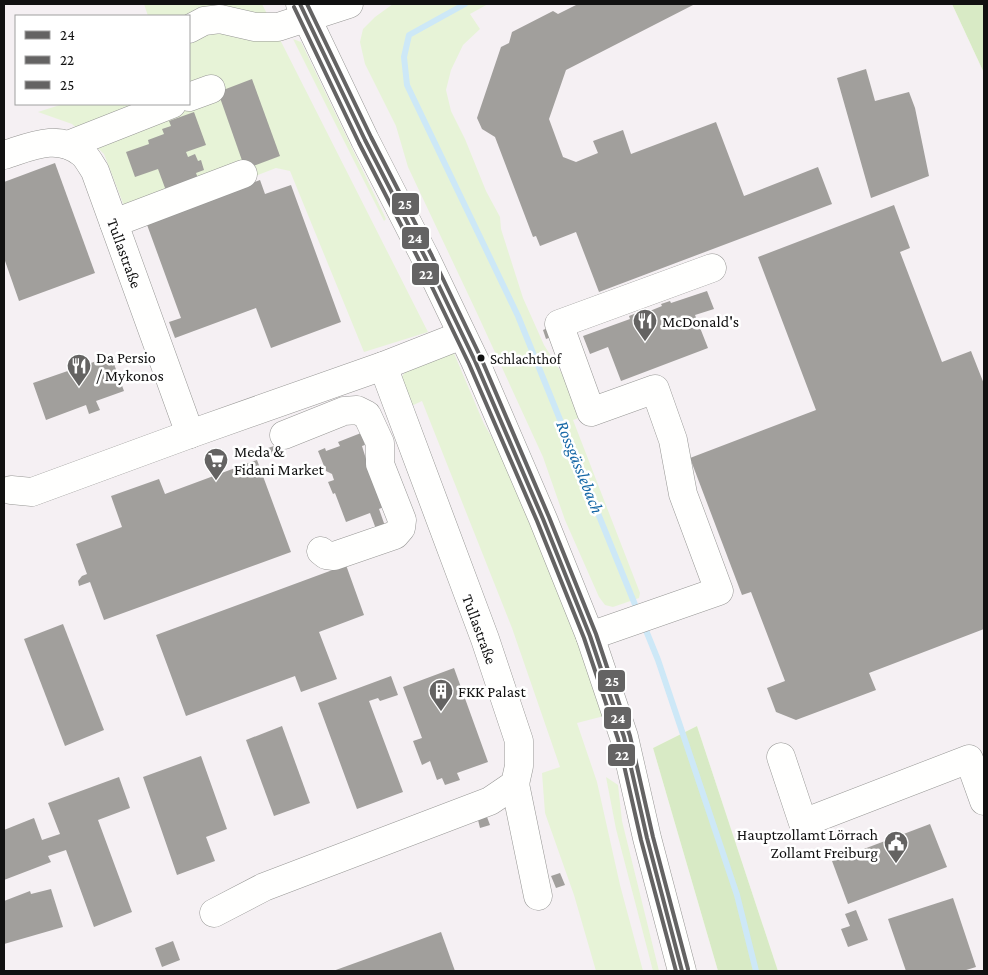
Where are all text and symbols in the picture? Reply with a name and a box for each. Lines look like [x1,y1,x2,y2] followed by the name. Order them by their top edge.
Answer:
[15,15,190,105] legend
[60,27,75,43] text: 24
[60,52,74,68] text: 22
[60,77,74,93] text: 25
[391,192,420,216] line badge: 25
[398,196,412,212] text: 25
[104,216,145,290] street label: Tullastraße
[401,226,430,250] line badge: 24
[408,230,423,246] text: 24
[411,262,440,286] line badge: 22
[419,266,433,282] text: 22
[632,308,658,342] restaurant icon: McDonald's
[662,313,739,330] place label: McDonald's
[96,349,164,385] place label: Da Persio / Mykonos
[490,351,563,367] place label: Schlachthof
[66,353,92,387] restaurant icon: Da Persio / Mykonos
[476,353,486,363] marker: Schlachthof
[552,418,608,517] water label: Rossgässlebach
[234,443,324,478] place label: Meda & Fidani Market
[203,447,229,481] supermarket icon: Meda & Fidani Market
[459,592,500,666] street label: Tullastraße
[597,669,626,693] line badge: 25
[605,673,619,689] text: 25
[428,678,454,712] building icon: FKK Palast
[458,683,526,700] place label: FKK Palast
[603,706,632,730] line badge: 24
[611,710,626,726] text: 24
[607,743,636,767] line badge: 22
[615,747,629,763] text: 22
[737,826,878,862] place label: Hauptzollamt Lörrach Zollamt Freiburg
[883,830,909,864] public building icon: Hauptzollamt Lörrach Zollamt Freiburg

